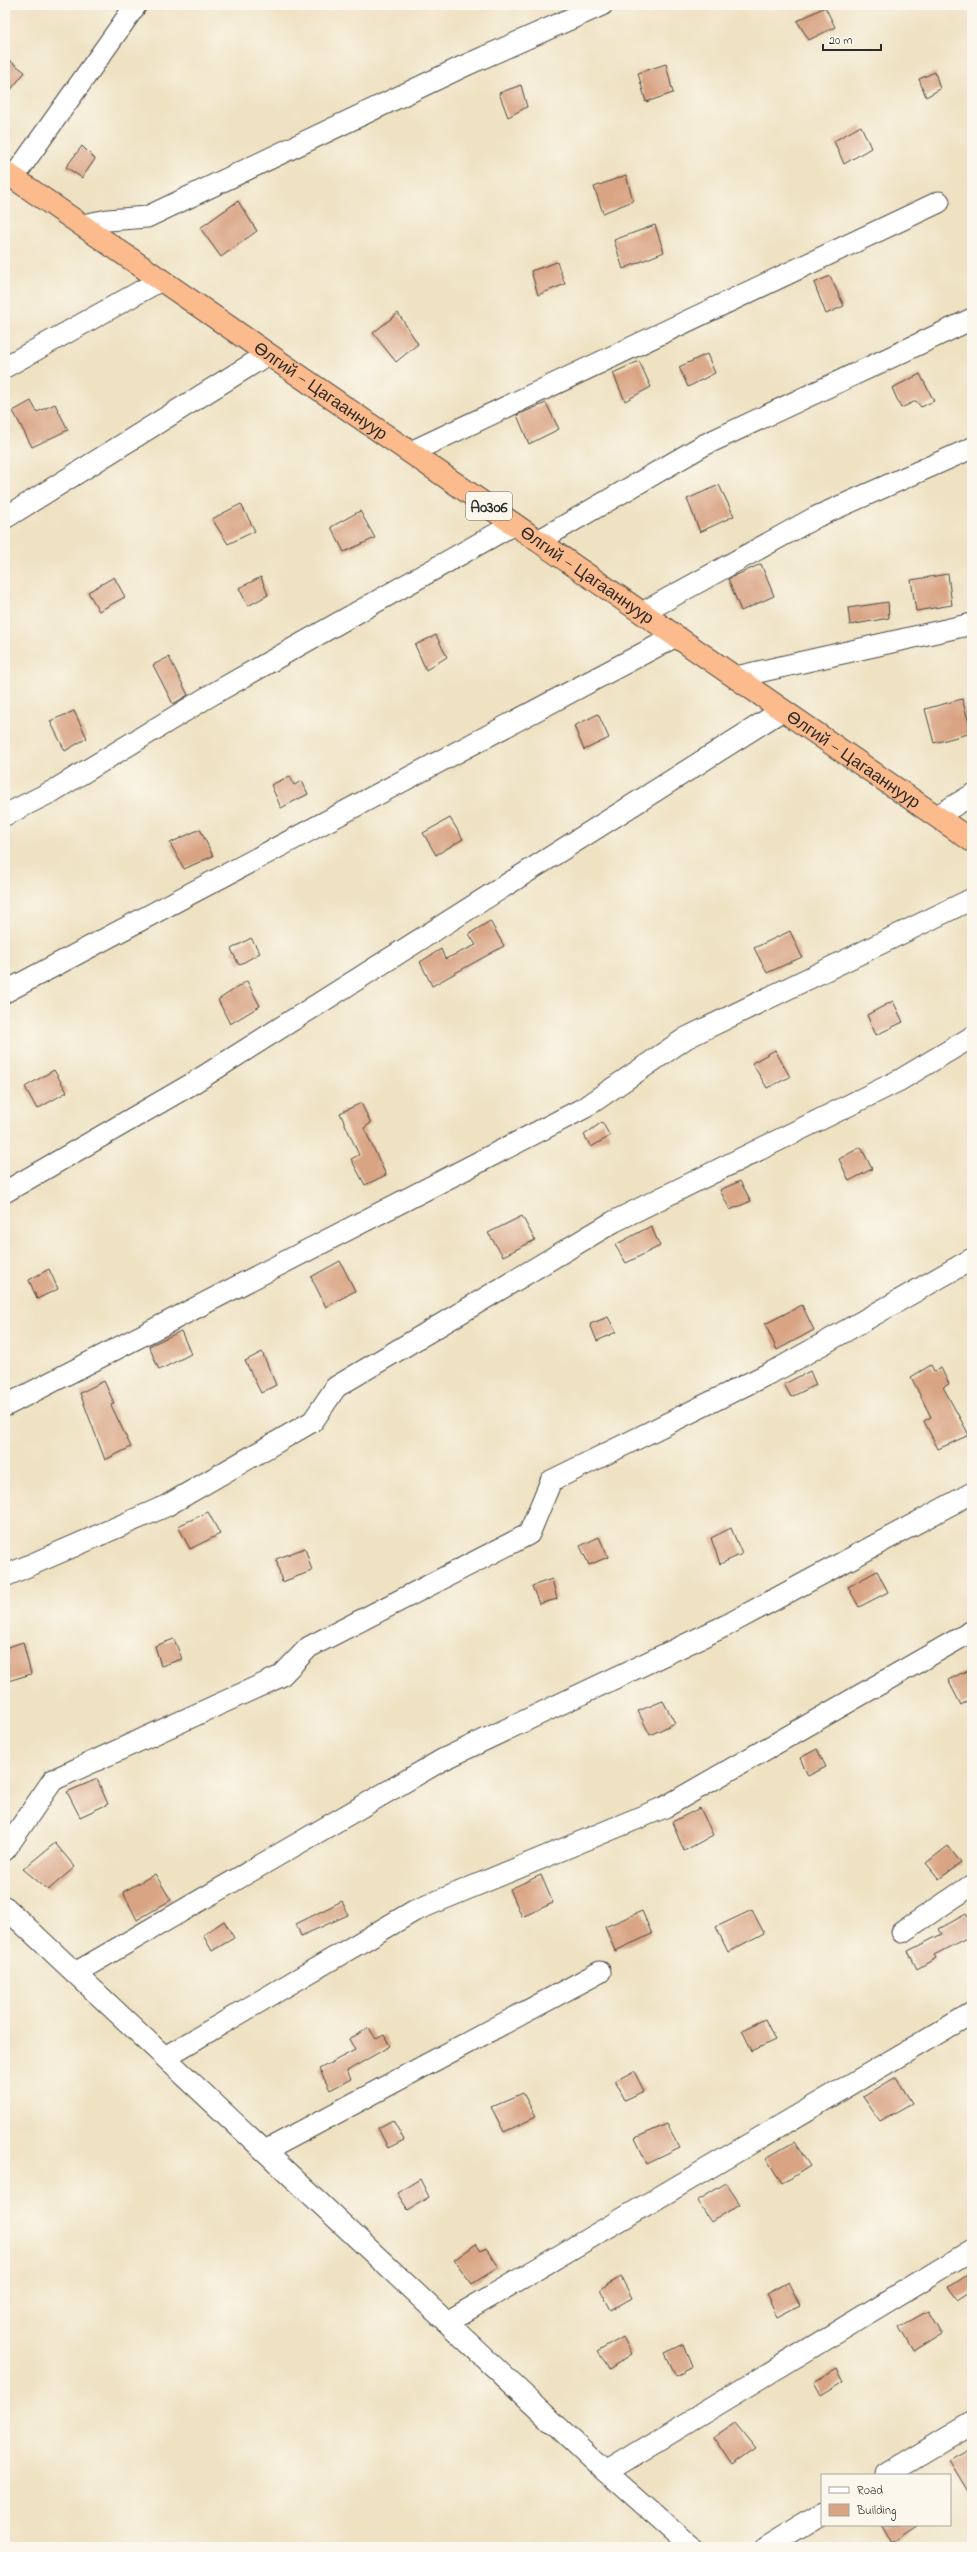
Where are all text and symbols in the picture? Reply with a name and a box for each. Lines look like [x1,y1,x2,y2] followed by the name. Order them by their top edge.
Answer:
[823,26,881,52] scale bar
[829,32,852,50] text: 20 m
[248,337,392,447] street label: Өлгий — Цагааннуур
[466,492,512,520] road number: A0306
[514,521,658,631] street label: Өлгий — Цагааннуур
[781,705,925,816] street label: Өлгий — Цагааннуур
[821,2474,951,2526] legend
[857,2482,883,2500] text: Road
[856,2502,896,2521] text: Building

